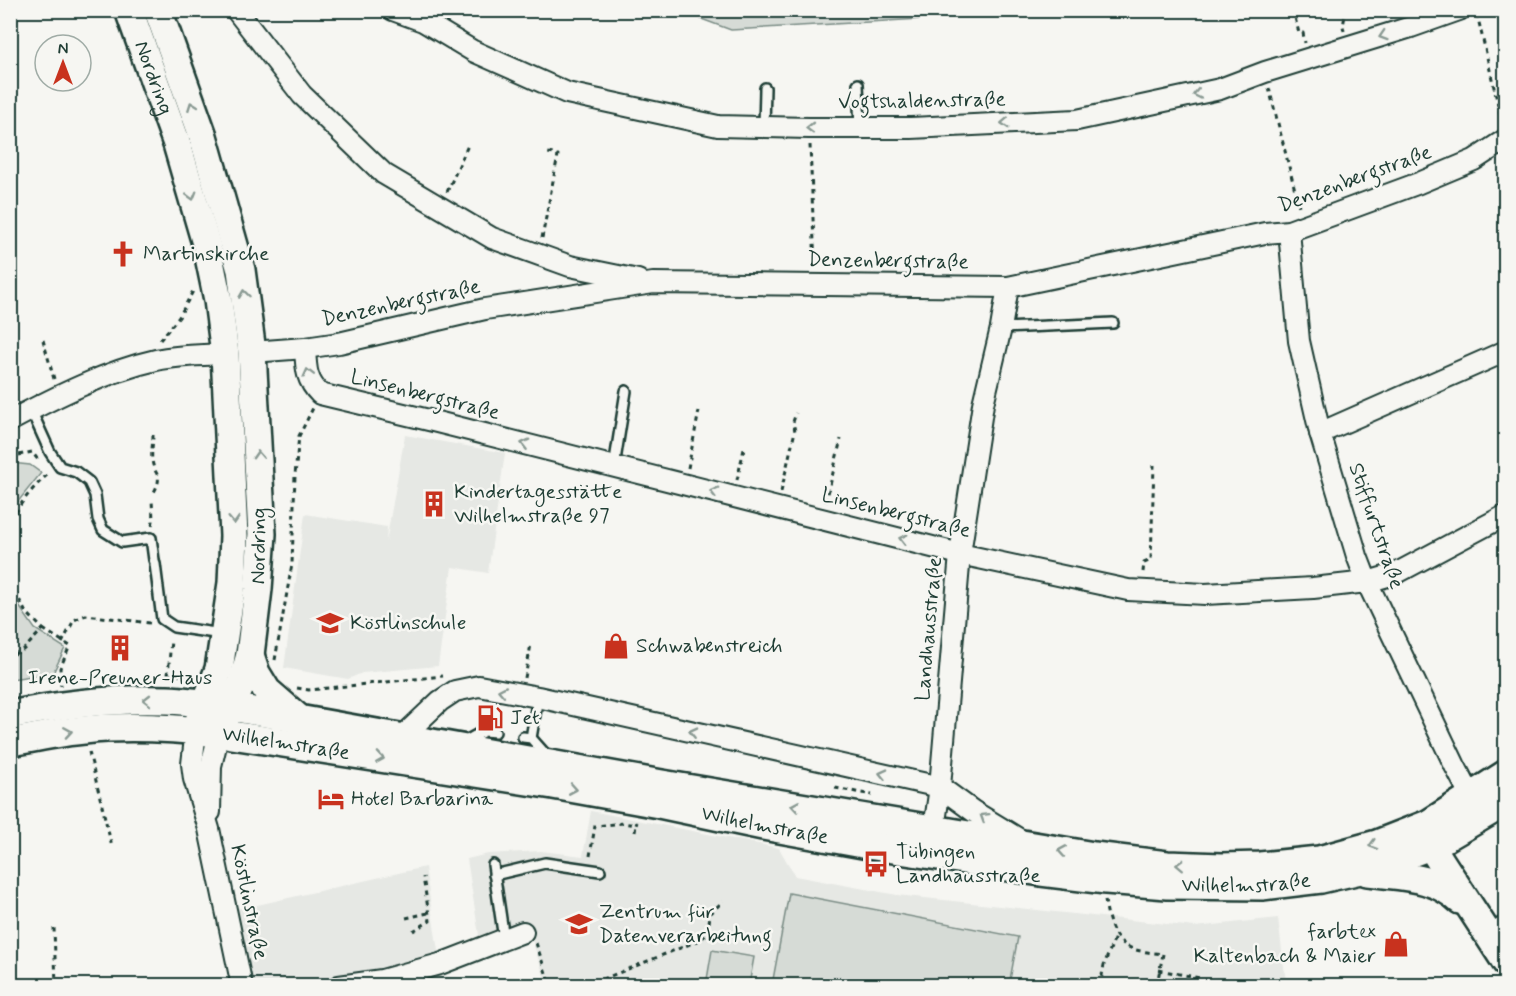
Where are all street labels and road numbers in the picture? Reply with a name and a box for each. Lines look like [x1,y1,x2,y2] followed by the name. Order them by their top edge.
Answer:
[127,37,179,119] street label: Nordring
[838,86,1006,118] street label: Vogtshaldenstraße
[1274,138,1436,222] street label: Denzenbergstraße
[807,246,969,278] street label: Denzenbergstraße
[319,273,483,335] street label: Denzenbergstraße
[347,363,503,429] street label: Linsenbergstraße
[1341,459,1411,593] street label: Stiffurtstraße
[818,481,974,547] street label: Linsenbergstraße
[244,507,275,585] street label: Nordring
[909,556,949,702] street label: Landhausstraße
[220,720,352,767] street label: Wilhelmstraße
[699,799,831,852] street label: Wilhelmstraße
[223,842,275,962] street label: Köstlinstraße
[1181,866,1312,901] street label: Wilhelmstraße

